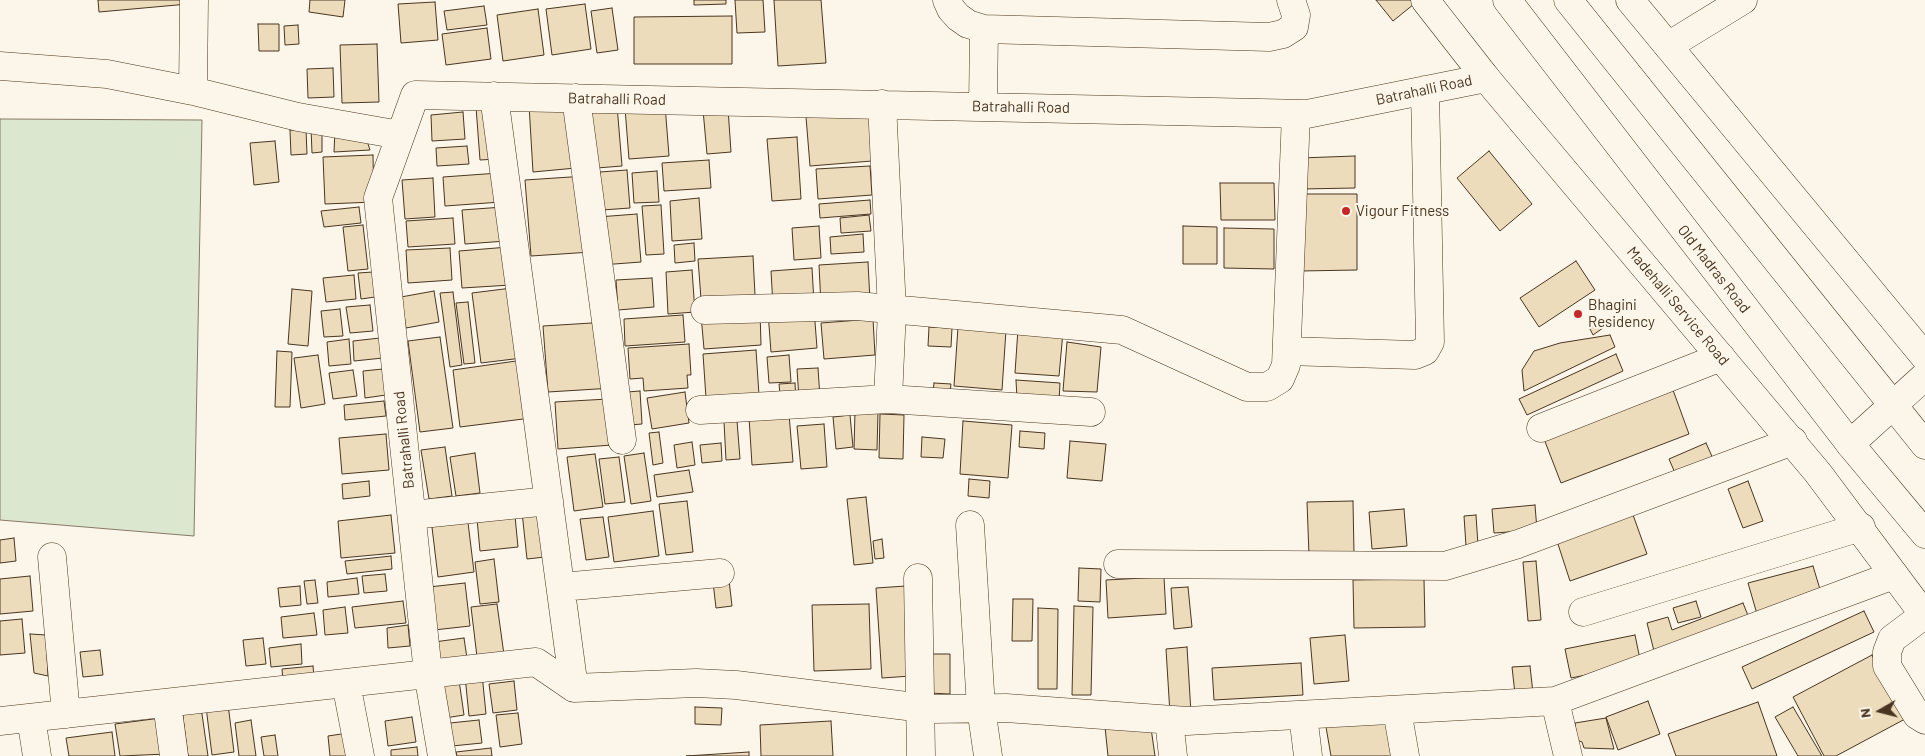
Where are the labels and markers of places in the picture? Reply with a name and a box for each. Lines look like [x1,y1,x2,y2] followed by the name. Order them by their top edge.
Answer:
[1356,202,1449,220] place label: Vigour Fitness
[1340,205,1352,217] marker: Vigour Fitness
[1588,296,1655,331] place label: Bhagini Residency
[1572,308,1584,320] marker: Bhagini Residency

